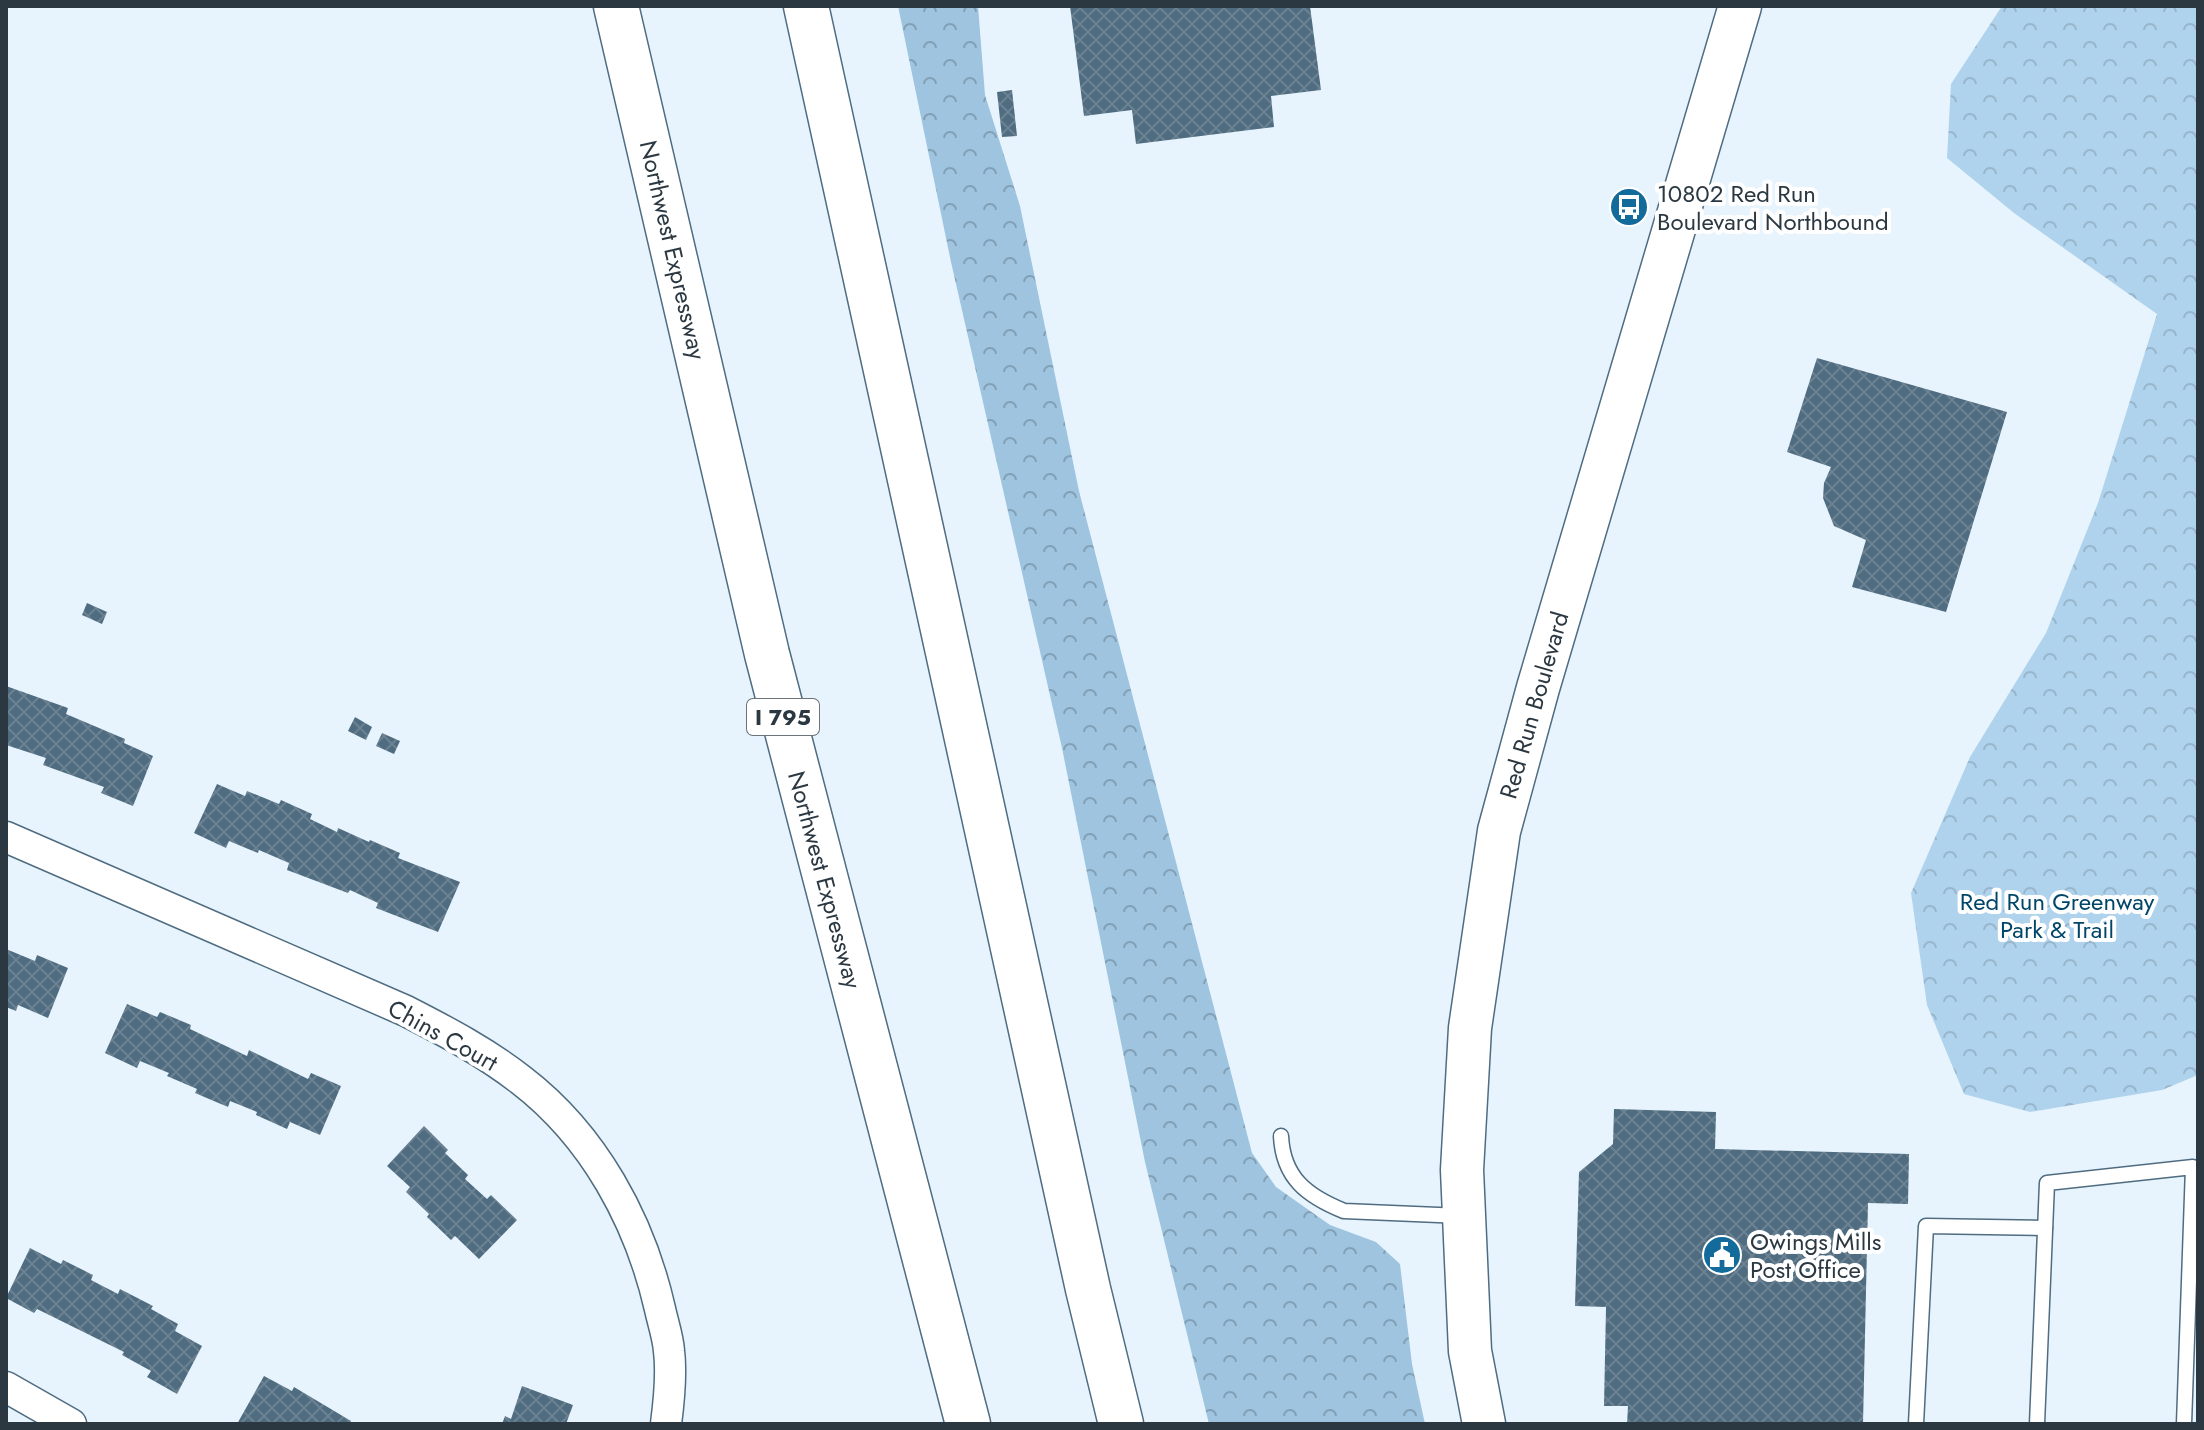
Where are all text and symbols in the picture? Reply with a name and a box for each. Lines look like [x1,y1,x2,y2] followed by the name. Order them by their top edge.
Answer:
[631,137,715,363] street label: Northwest Expressway
[1657,176,1889,239] place label: 10802 Red Run Boulevard Northbound
[1608,186,1650,228] bus stop icon: 10802 Red Run Boulevard Northbound
[1491,607,1577,803] street label: Red Run Boulevard
[747,699,819,735] road number: I 795
[779,767,871,993] street label: Northwest Expressway
[1960,884,2155,947] park label: Red Run Greenway Park & Trail
[382,990,505,1080] street label: Chins Court
[1750,1224,1881,1287] place label: Owings Mills Post Office
[1701,1234,1743,1276] public building icon: Owings Mills Post Office

